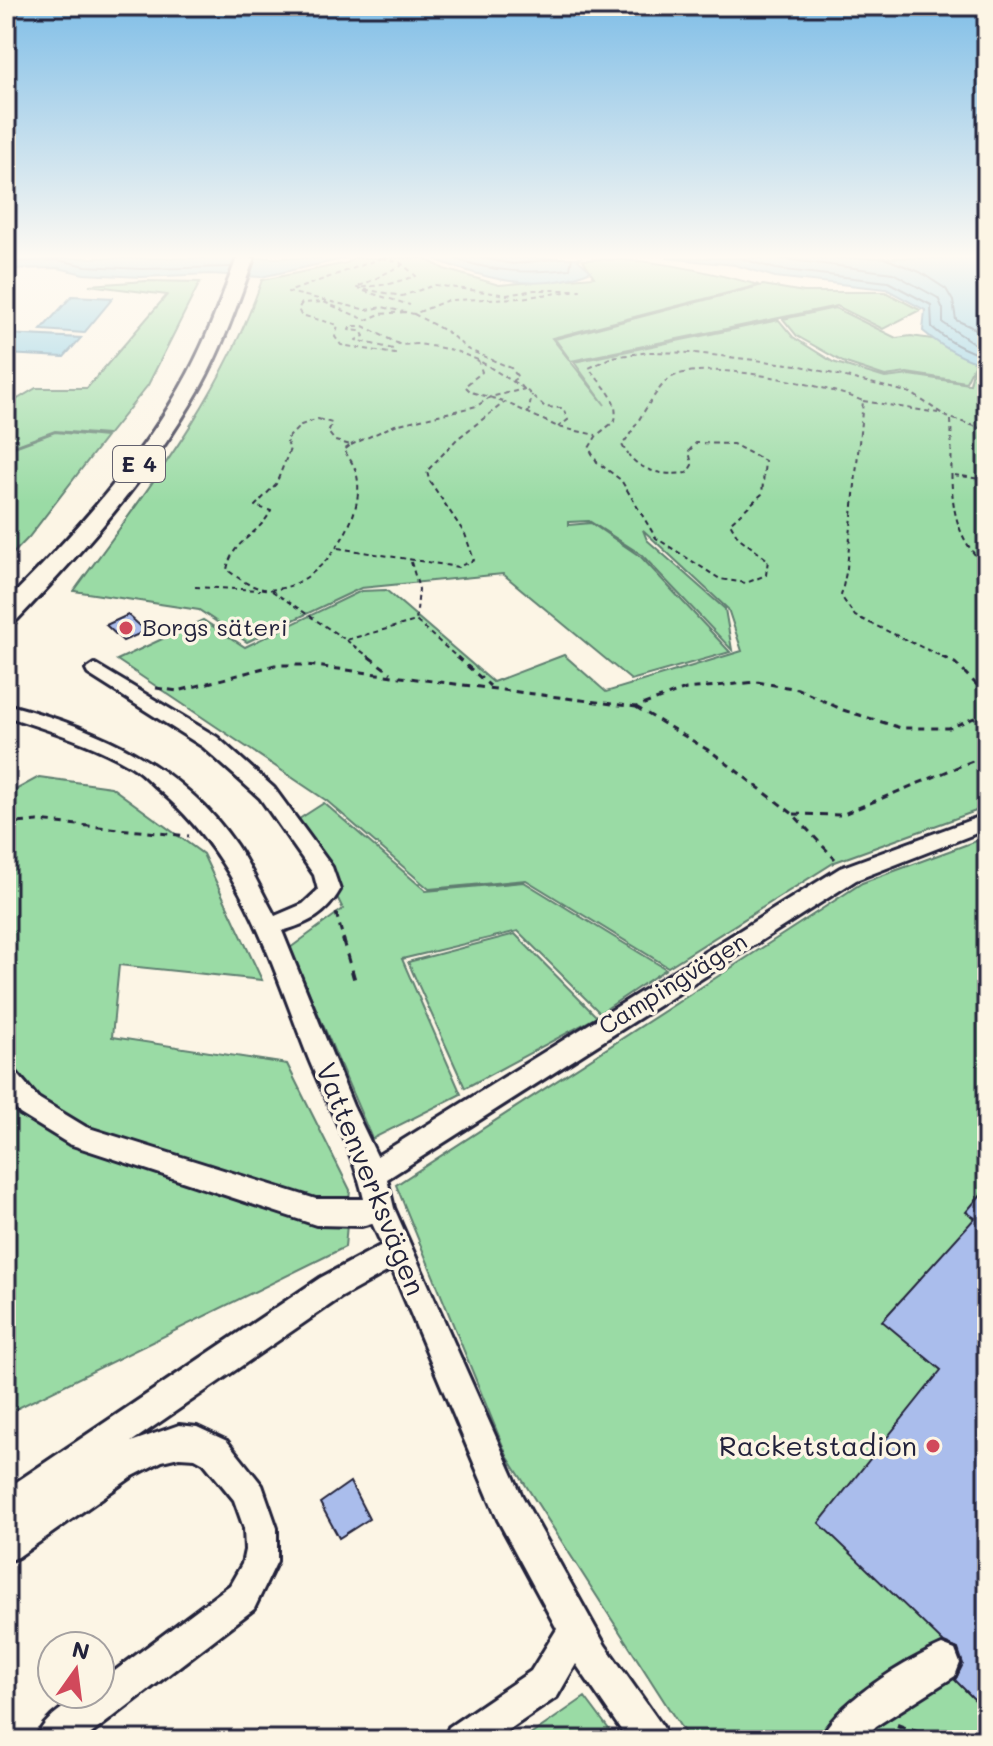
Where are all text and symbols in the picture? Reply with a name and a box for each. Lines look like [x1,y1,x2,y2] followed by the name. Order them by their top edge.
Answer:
[113,446,165,482] road number: E 4
[142,611,288,642] place label: Borgs säteri
[117,619,135,637] marker: Borgs säteri
[592,925,752,1041] street label: Campingvägen
[309,1057,435,1300] street label: Vattenverksvägen
[719,1427,917,1463] place label: Racketstadion
[924,1437,942,1455] marker: Racketstadion
[36,1630,116,1710] north arrow
[69,1634,93,1666] text: N

